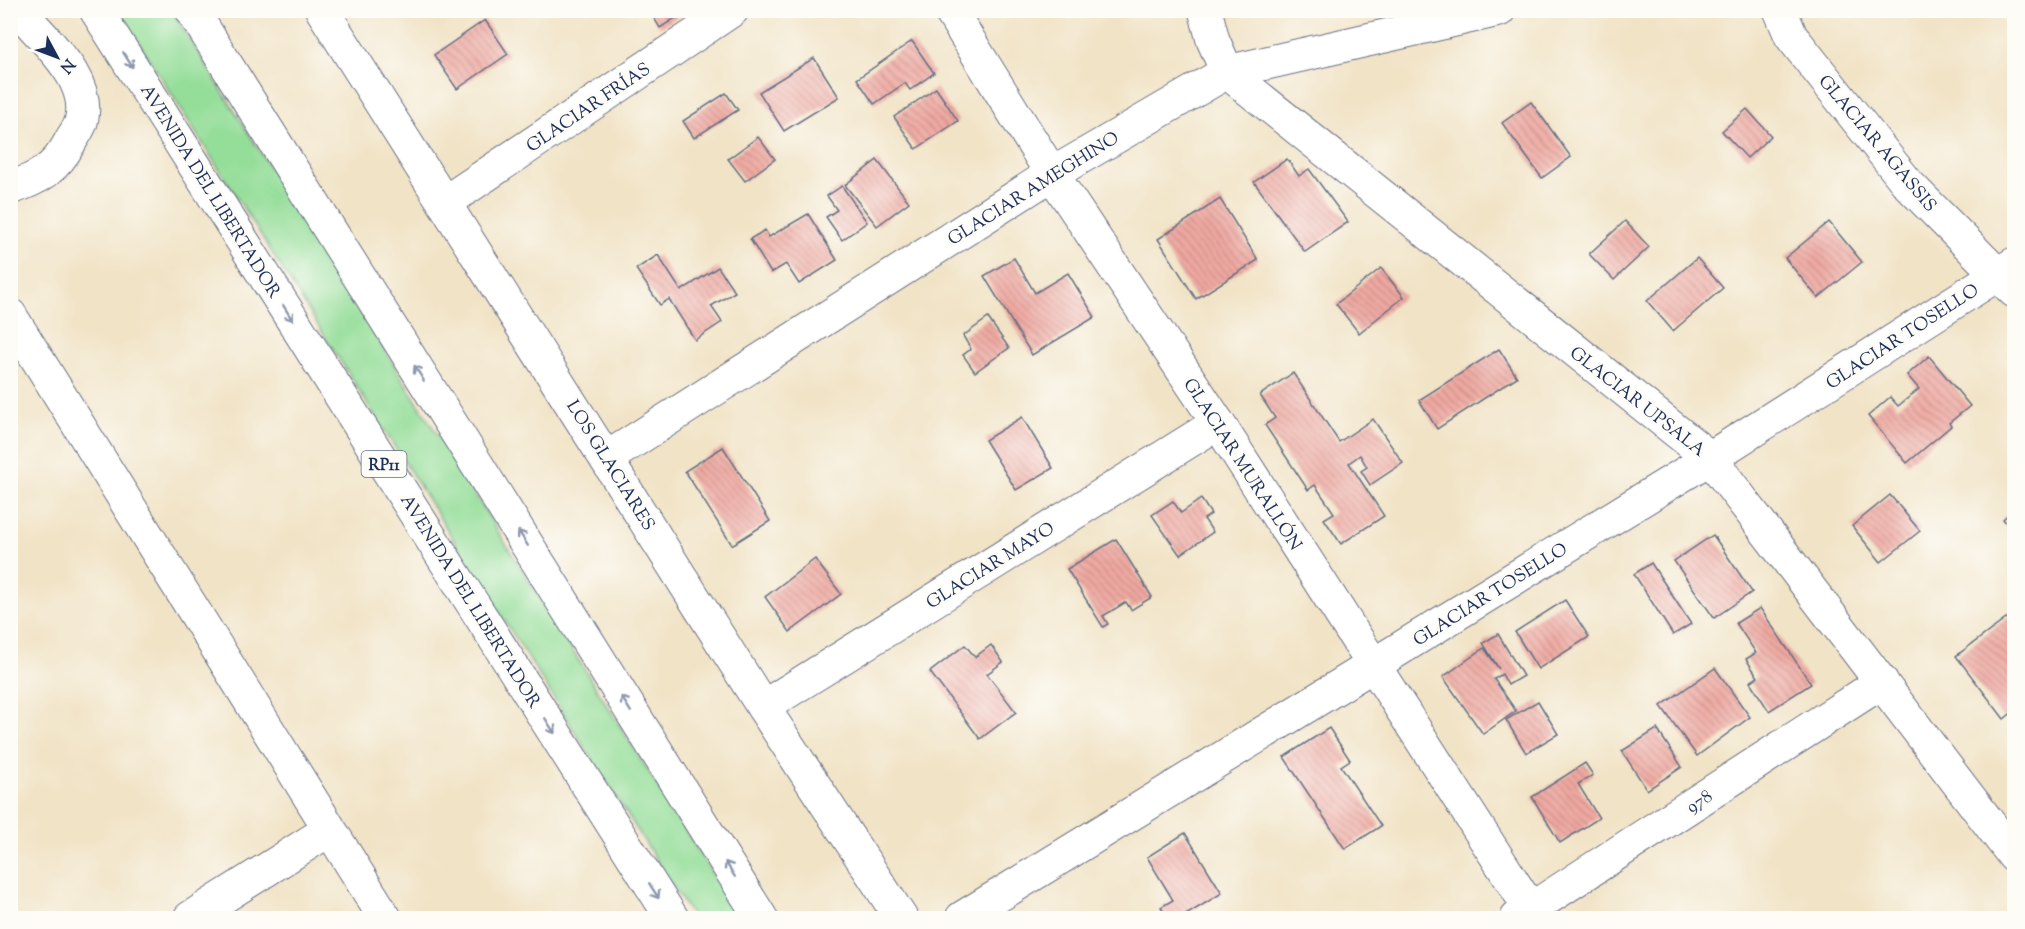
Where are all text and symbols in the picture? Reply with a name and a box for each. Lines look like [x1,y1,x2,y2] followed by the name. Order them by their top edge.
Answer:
[27,27,87,87] north arrow
[122,51,134,68] one-way arrow
[53,53,79,78] text: N
[522,57,656,160] street label: GLACIAR FRÍAS
[1811,70,1942,219] street label: GLACIAR AGASSIS
[133,80,286,304] street label: AVENIDA DEL LIBERTADOR
[943,126,1125,253] street label: GLACIAR AMEGHINO
[1821,278,1985,397] street label: GLACIAR TOSELLO
[283,304,295,321] one-way arrow
[1563,341,1711,464] street label: GLACIAR UPSALA
[413,365,425,382] one-way arrow
[1176,373,1308,556] street label: GLACIAR MURALLÓN
[559,396,660,536] street label: LOS GLACIARES
[362,451,406,477] road number: RP11
[393,490,546,714] street label: AVENIDA DEL LIBERTADOR
[922,517,1060,617] street label: GLACIAR MAYO
[516,530,528,547] one-way arrow
[1409,538,1573,654] street label: GLACIAR TOSELLO
[620,696,632,713] one-way arrow
[543,718,556,735] one-way arrow
[1682,784,1718,821] street label: 978
[723,861,735,878] one-way arrow
[649,882,661,899] one-way arrow

